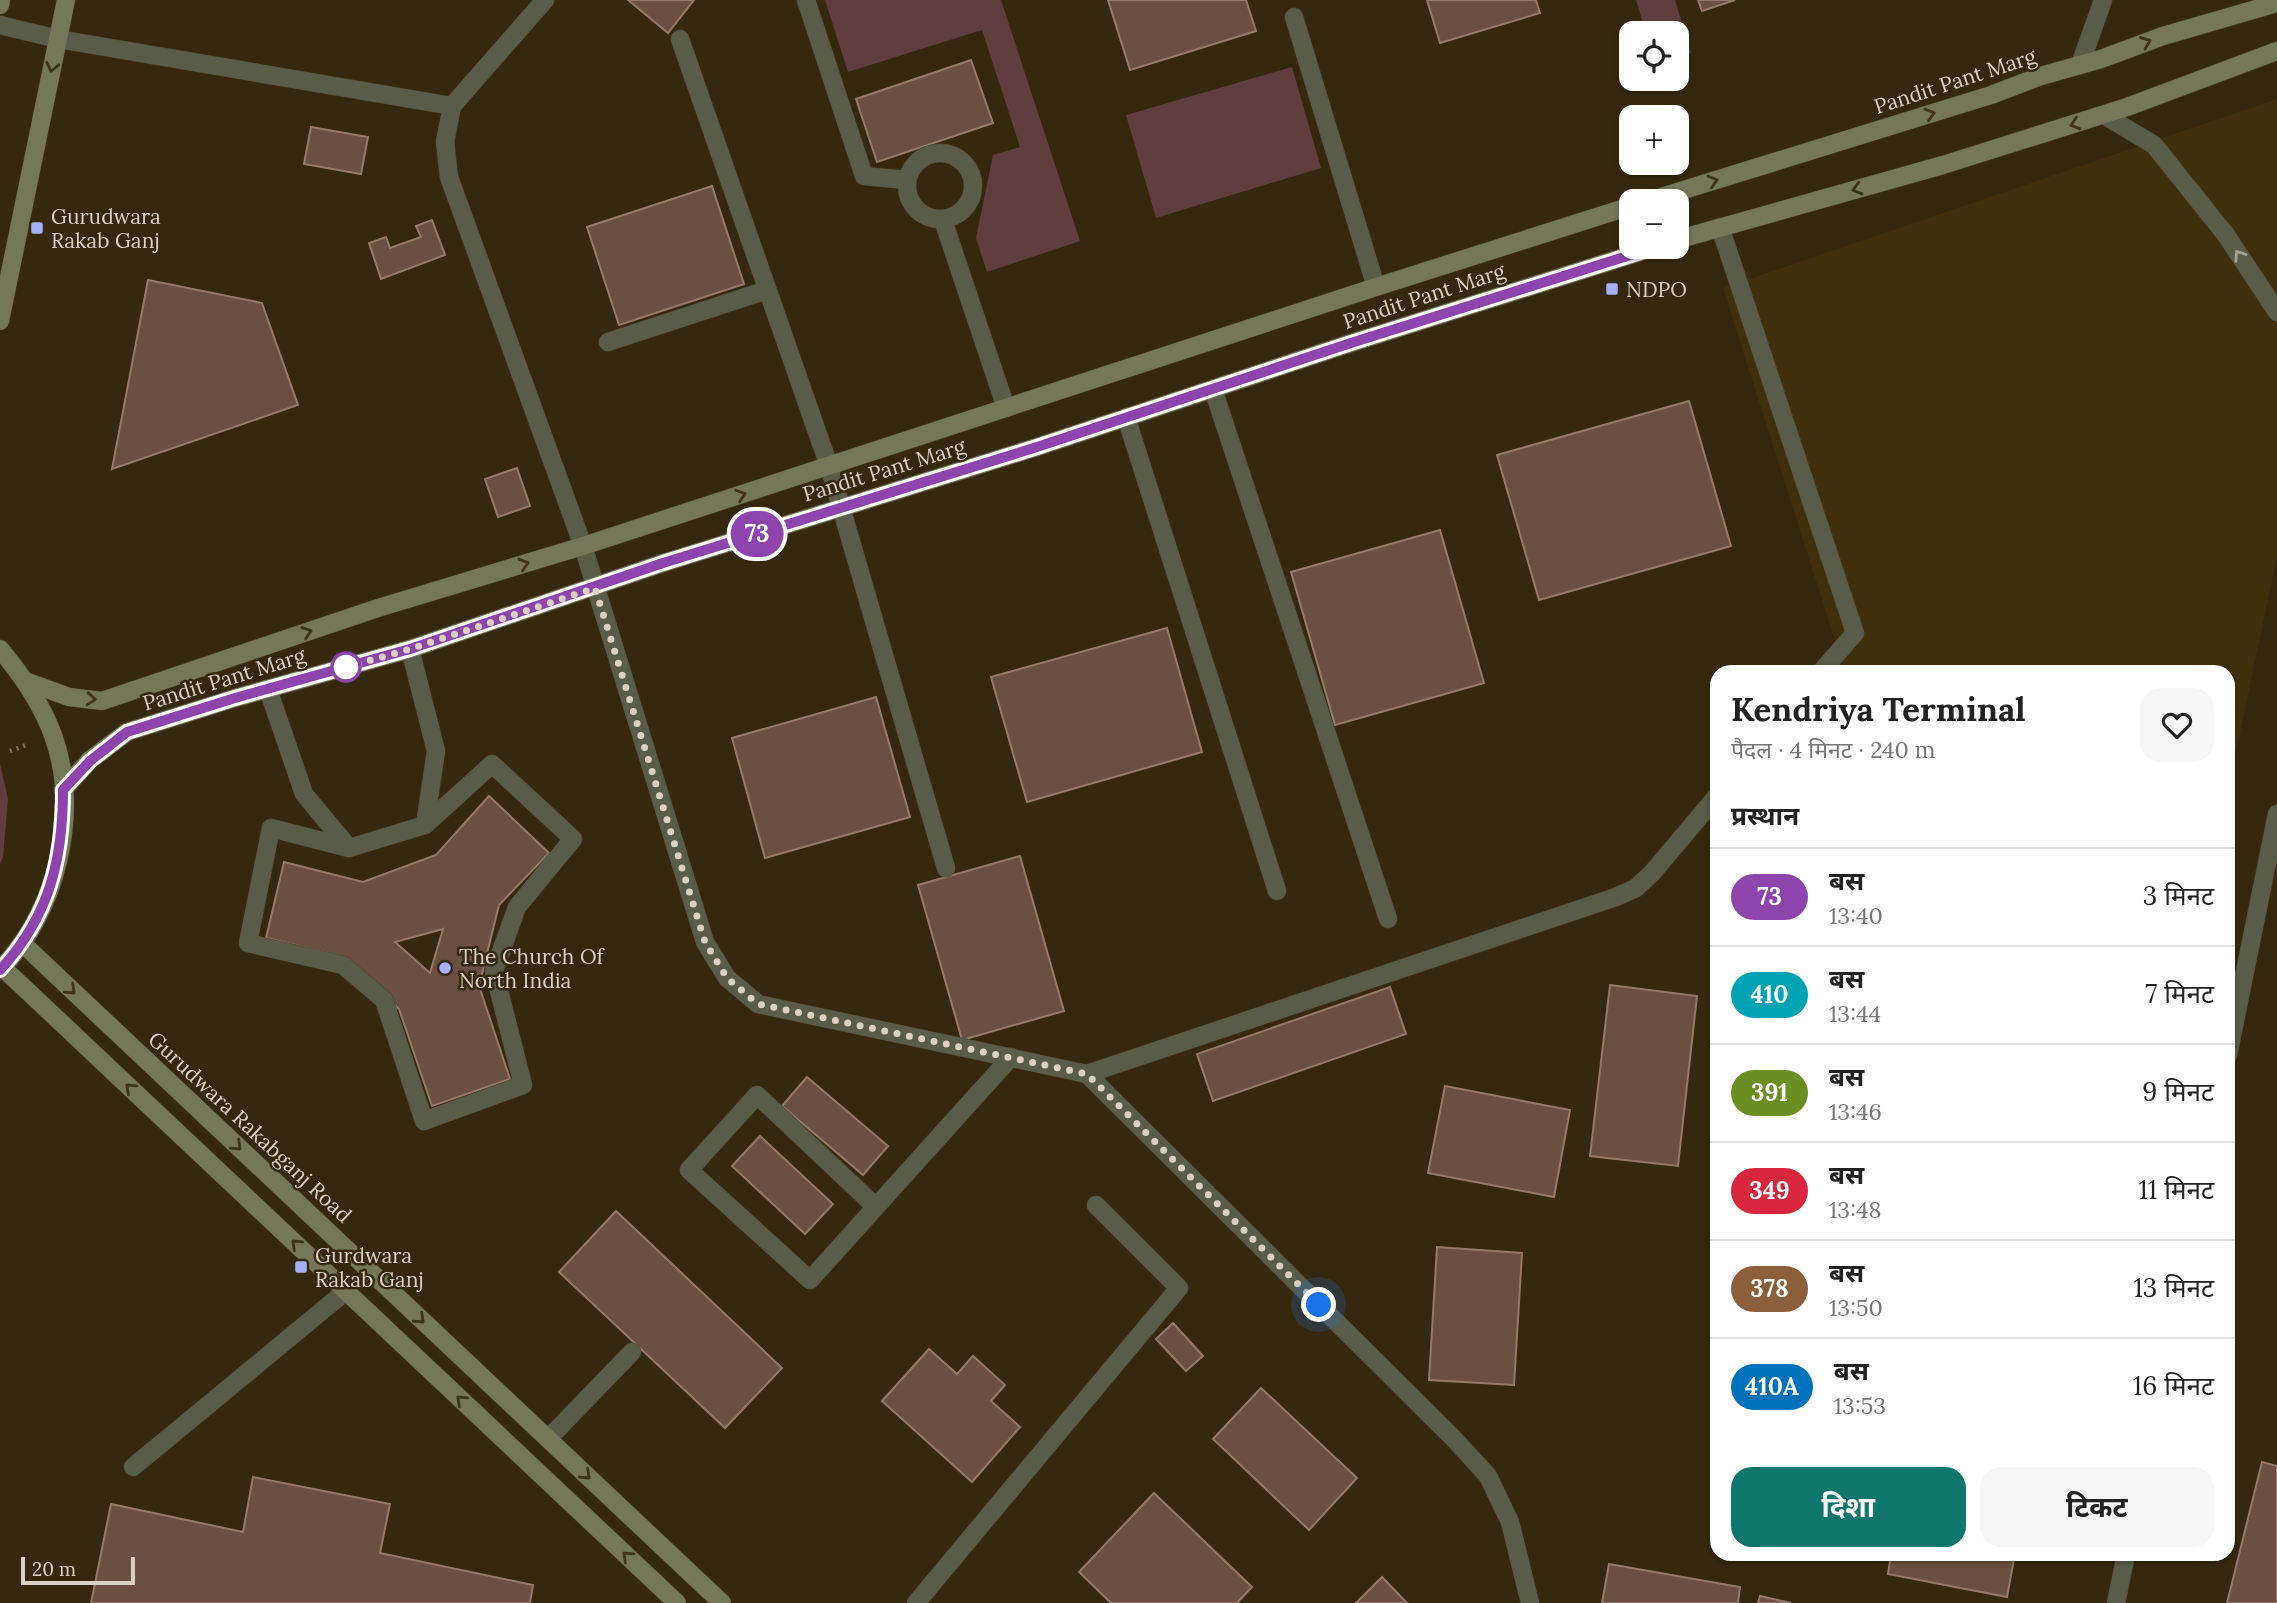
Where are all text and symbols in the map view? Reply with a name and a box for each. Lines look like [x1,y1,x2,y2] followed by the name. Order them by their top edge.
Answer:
[1619,21,1689,259] map controls
[1619,21,1689,91] button: locate
[2139,37,2151,51] one-way arrow
[1870,42,2040,120] street label: Pandit Pant Marg
[46,61,61,73] one-way arrow
[1619,105,1689,175] button: +
[1924,108,1936,122] one-way arrow
[2069,115,2081,130] one-way arrow
[1706,174,1718,189] one-way arrow
[1851,180,1863,195] one-way arrow
[1619,189,1689,259] button: −
[51,203,161,254] place label: Gurudwara Rakab Ganj
[29,220,45,236] marker: Gurudwara Rakab Ganj
[2235,250,2248,263] one-way arrow
[1339,257,1509,335] street label: Pandit Pant Marg
[1626,276,1687,303] place label: NDPO
[1604,281,1620,297] marker: NDPO
[799,432,969,508] street label: Pandit Pant Marg
[734,488,746,503] one-way arrow
[726,511,788,557] line badge: 73
[745,518,769,549] text: 73
[518,557,530,572] one-way arrow
[300,625,312,640] one-way arrow
[139,641,309,717] street label: Pandit Pant Marg
[331,652,361,682] unlabelled marker
[1731,688,2026,730] text: Kendriya Terminal
[2140,688,2214,762] button: heart
[86,691,97,706] one-way arrow
[1731,735,1935,764] text: पैदल · 4 मिनट · 240 m
[1731,799,1799,832] text: प्रस्थान
[1829,864,1864,897] text: बस
[2143,879,2214,912] text: 3 मिनट
[1757,881,1782,912] text: 73
[1829,901,1883,930] text: 13:40
[459,943,606,994] place label: The Church Of North India
[437,960,453,976] marker: The Church Of North India
[1829,962,1864,995] text: बस
[2145,977,2214,1010] text: 7 मिनट
[1750,979,1789,1010] text: 410
[63,982,76,995] one-way arrow
[1829,999,1881,1028] text: 13:44
[143,1026,357,1228] street label: Gurudwara Rakabganj Road
[1829,1060,1864,1093] text: बस
[2142,1075,2214,1108] text: 9 मिनट
[1751,1077,1788,1108] text: 391
[125,1084,138,1096] one-way arrow
[1829,1097,1882,1126] text: 13:46
[229,1138,242,1151] one-way arrow
[1829,1158,1864,1191] text: बस
[2138,1173,2214,1206] text: 11 मिनट
[1749,1175,1790,1206] text: 349
[1829,1195,1881,1224] text: 13:48
[291,1240,304,1252] one-way arrow
[315,1242,424,1293] place label: Gurdwara Rakab Ganj
[1829,1256,1864,1289] text: बस
[293,1259,309,1275] marker: Gurdwara Rakab Ganj
[2133,1271,2214,1304] text: 13 मिनट
[1750,1273,1789,1304] text: 378
[1301,1287,1336,1322] your location
[1829,1293,1883,1322] text: 13:50
[412,1311,425,1323] one-way arrow
[1834,1354,1869,1387] text: बस
[2133,1369,2214,1402] text: 16 मिनट
[1745,1371,1799,1402] text: 410A
[1834,1391,1886,1420] text: 13:53
[457,1396,470,1408] one-way arrow
[578,1467,591,1479] one-way arrow
[1731,1467,1966,1547] button: दिशा
[1980,1467,2214,1547] button: टिकट
[622,1552,635,1565] one-way arrow
[21,1554,135,1586] scale bar
[32,1557,76,1581] text: 20 m

